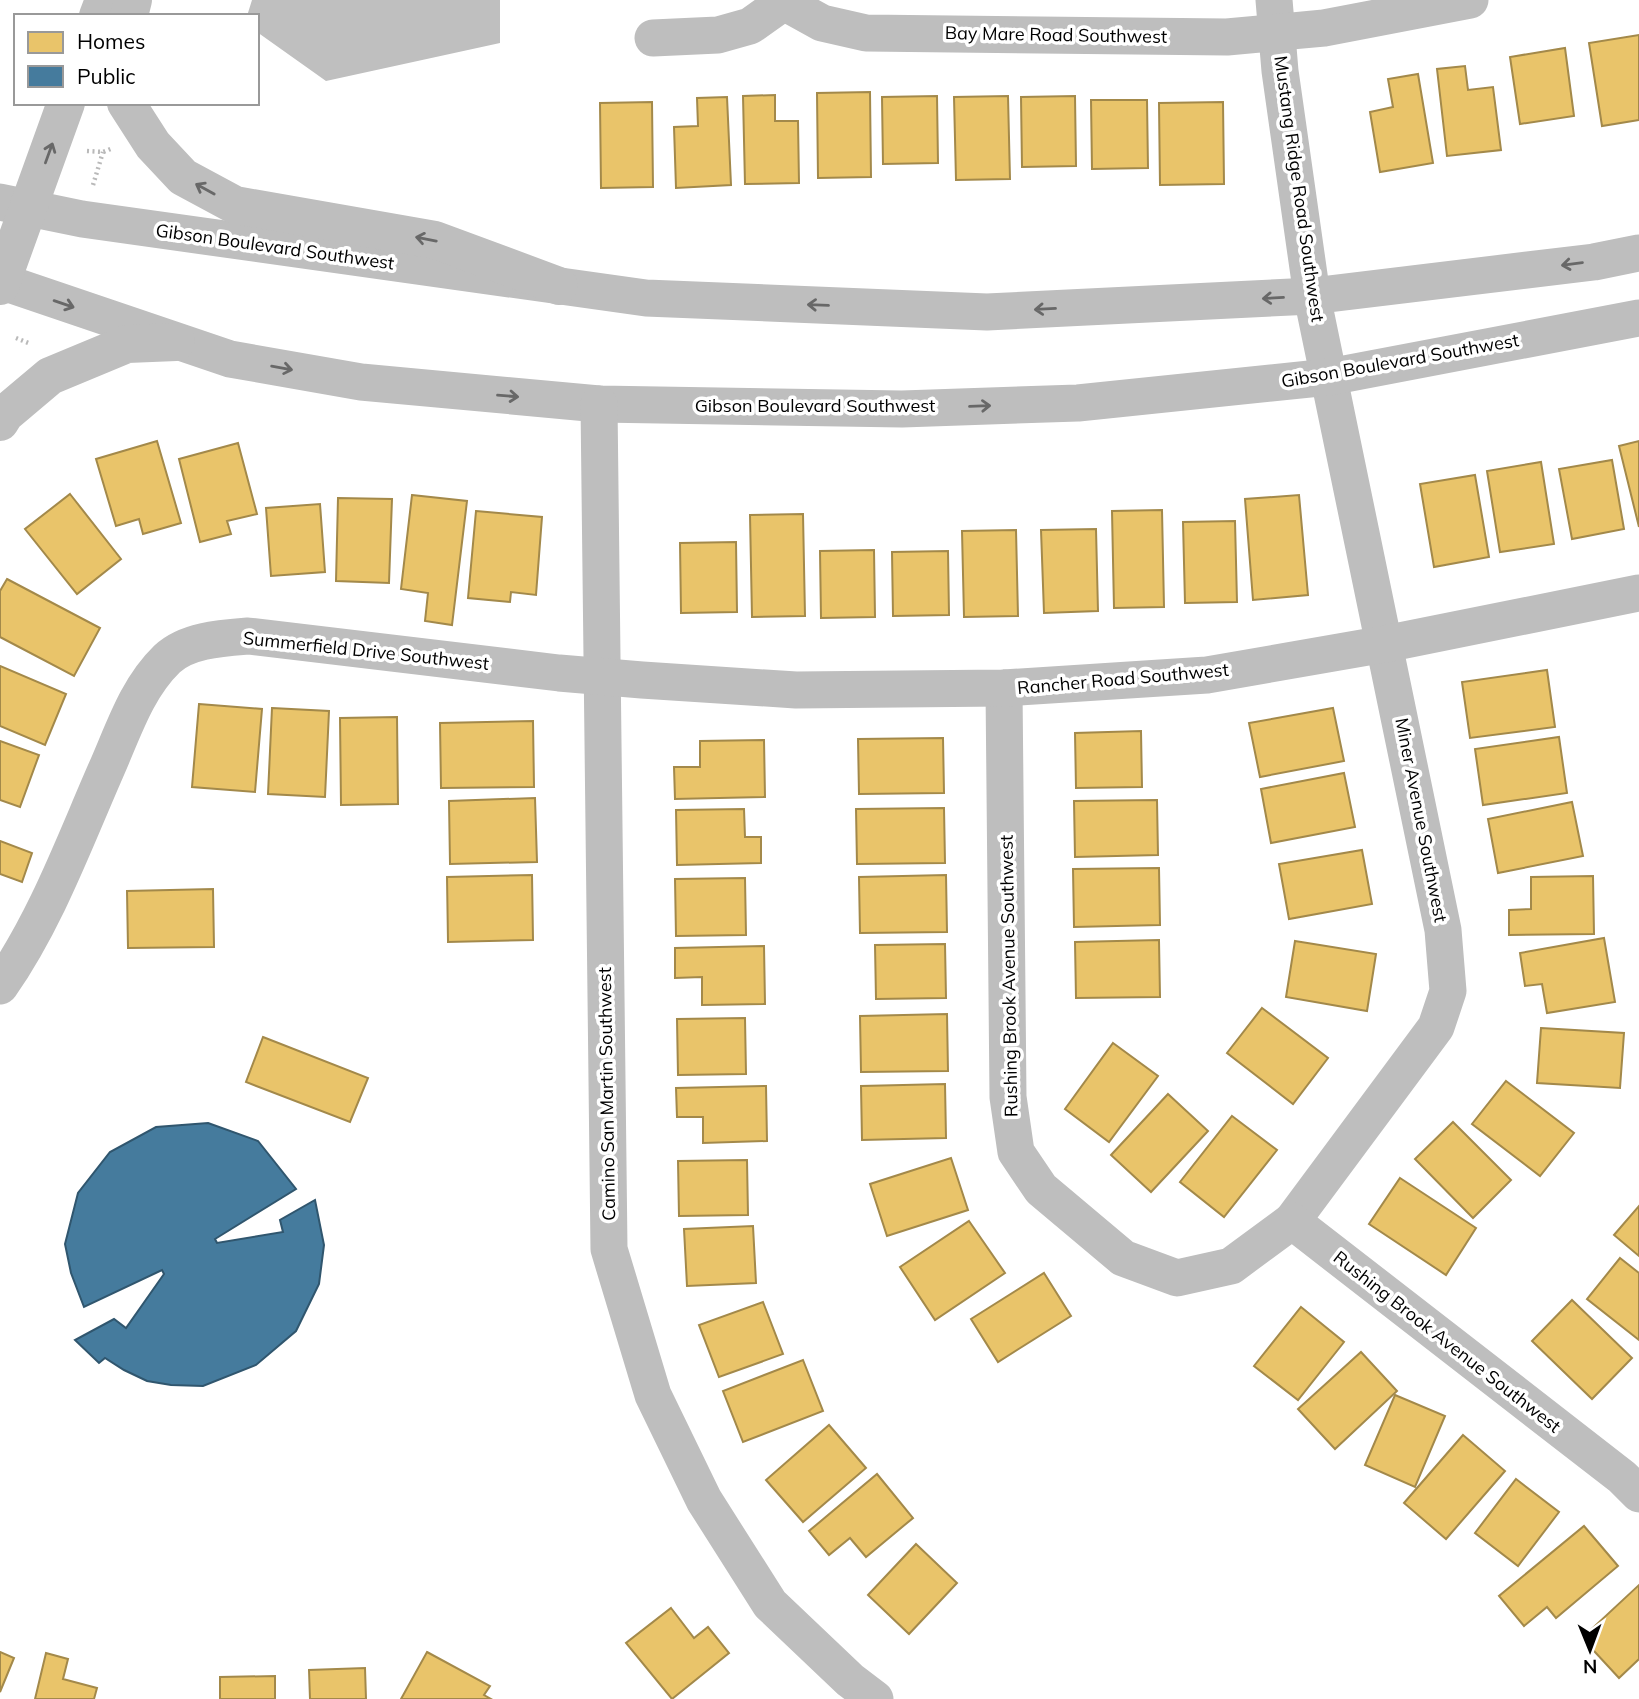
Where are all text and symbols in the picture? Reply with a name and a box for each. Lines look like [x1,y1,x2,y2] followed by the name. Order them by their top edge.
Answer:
[14,14,259,105] legend
[945,21,1167,48] street label: Bay Mare Road Southwest
[77,28,145,54] text: Homes
[1269,54,1330,324] street label: Mustang Ridge Road Southwest
[77,63,136,89] text: Public
[43,142,56,164] one-way arrow
[196,182,216,196] one-way arrow
[154,218,396,275] street label: Gibson Boulevard Southwest
[415,232,438,245] one-way arrow
[1561,258,1584,271] one-way arrow
[1261,292,1284,305] one-way arrow
[807,298,830,311] one-way arrow
[53,299,75,311] one-way arrow
[1034,303,1057,316] one-way arrow
[1279,328,1520,393] street label: Gibson Boulevard Southwest
[270,362,293,375] one-way arrow
[496,390,518,403] one-way arrow
[695,394,935,417] street label: Gibson Boulevard Southwest
[968,400,991,413] one-way arrow
[242,626,490,675] street label: Summerfield Drive Southwest
[1016,658,1230,699] street label: Rancher Road Southwest
[1390,716,1453,924] street label: Miner Avenue Southwest
[995,835,1022,1117] street label: Rushing Brook Avenue Southwest
[593,967,620,1221] street label: Camino San Martin Southwest
[1329,1246,1566,1438] street label: Rushing Brook Avenue Southwest
[1555,1615,1625,1685] north arrow
[1583,1655,1598,1679] text: N

